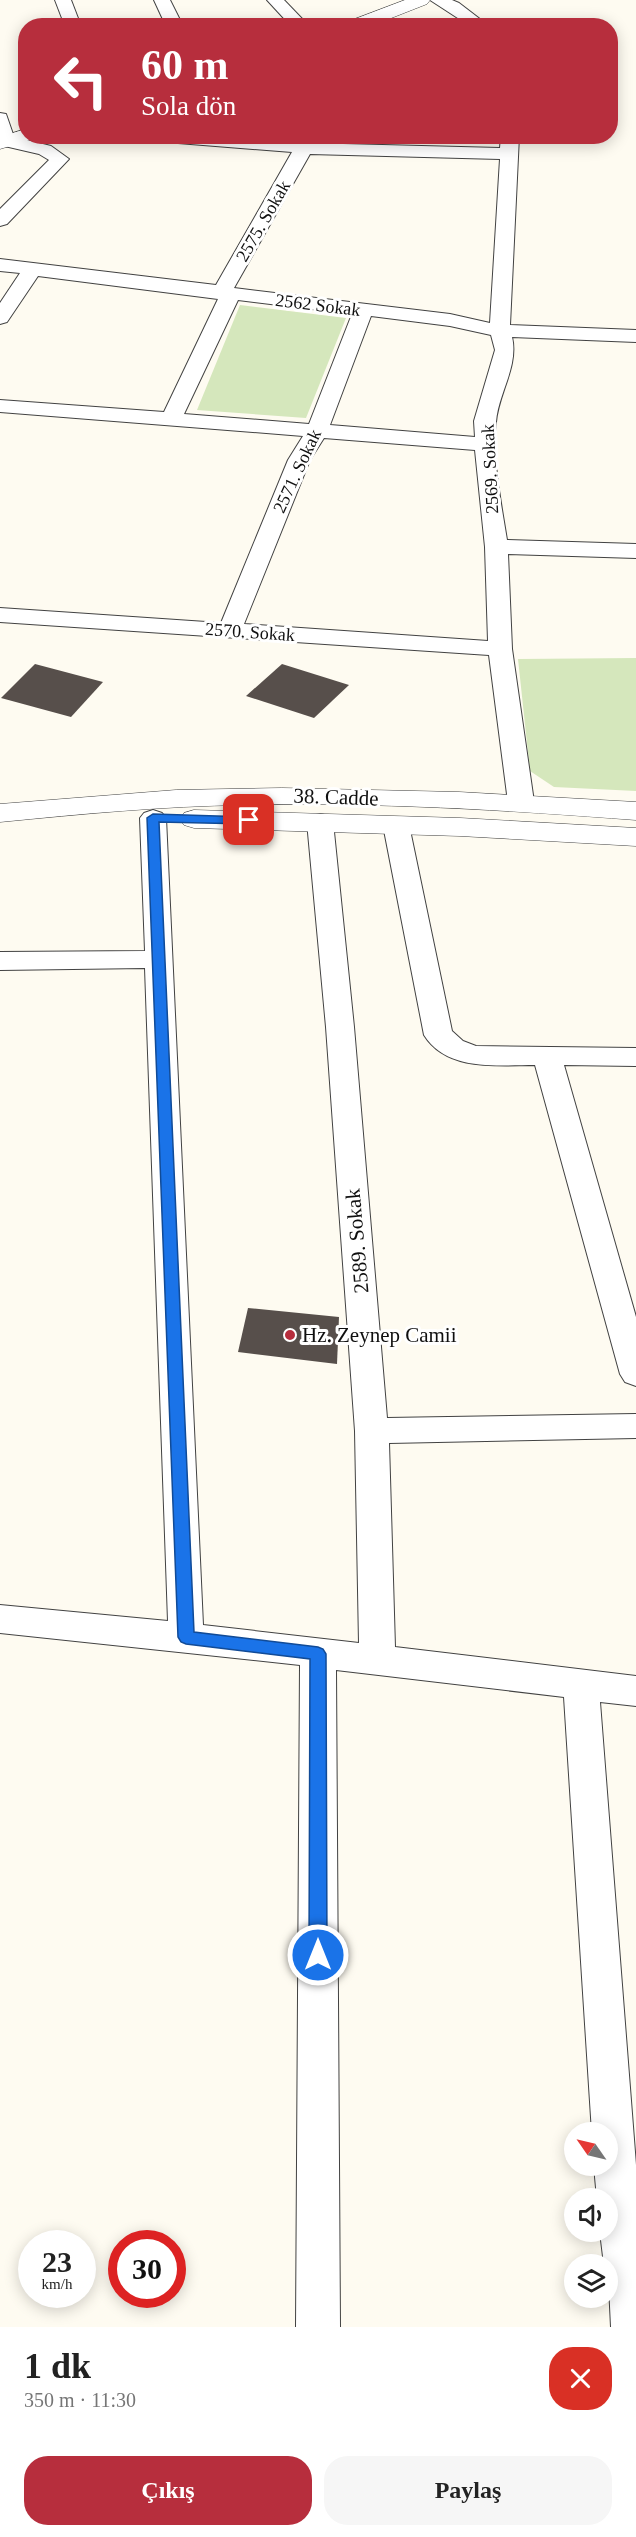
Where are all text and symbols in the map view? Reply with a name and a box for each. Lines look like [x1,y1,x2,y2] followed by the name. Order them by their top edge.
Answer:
[42,42,120,120] icon: left
[141,42,229,88] text: 60 m
[141,91,236,121] text: Sola dön
[232,177,294,265] street label: 2575. Sokak
[274,290,362,320] street label: 2562 Sokak
[478,424,502,514] street label: 2569. Sokak
[269,426,325,516] street label: 2571. Sokak
[204,619,296,645] street label: 2570. Sokak
[293,784,379,810] street label: 38. Cadde
[223,794,274,845] pin
[232,803,265,836] icon: arrive
[340,1187,374,1294] street label: 2589. Sokak
[302,1323,457,1347] place label: Hz. Zeynep Camii
[283,1328,297,1342] marker: Hz. Zeynep Camii
[286,1923,350,1987] position arrow
[564,2122,618,2176] north arrow
[564,2122,618,2308] map controls
[564,2188,618,2242] button: sound
[108,2230,186,2308] speed limit sign: 30
[42,2245,72,2278] text: 23
[564,2254,618,2308] button: layers
[42,2276,72,2292] text: km/h
[24,2346,91,2386] text: 1 dk
[549,2347,612,2410] button: close
[24,2389,136,2411] text: 350 m · 11:30
[24,2456,312,2525] button: Çıkış
[324,2456,612,2525] button: Paylaş

